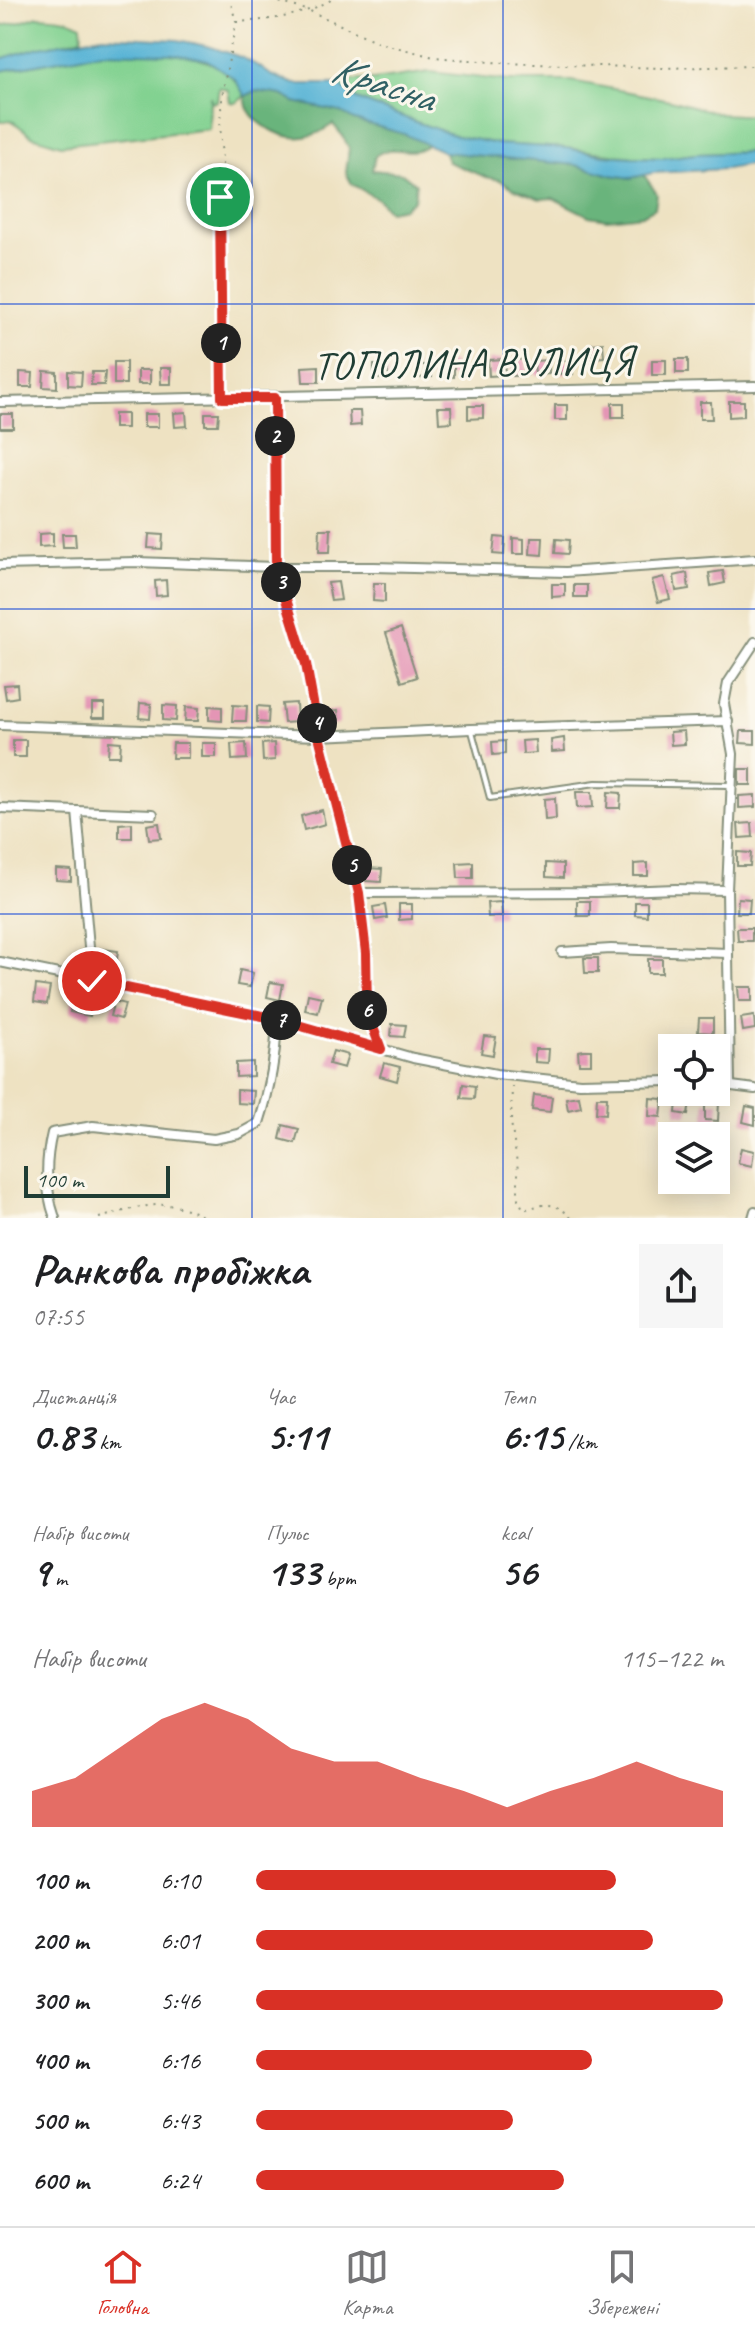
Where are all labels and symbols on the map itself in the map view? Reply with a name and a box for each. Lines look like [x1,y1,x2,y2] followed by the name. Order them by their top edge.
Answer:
[325,42,445,126] water label: Красна
[186,163,254,231] pin
[201,323,241,363] pin: 1
[313,335,639,391] street label: ТОПОЛИНА ВУЛИЦЯ
[255,416,295,456] pin: 2
[261,562,301,602] pin: 3
[297,703,337,743] pin: 4
[332,845,372,885] pin: 5
[58,947,126,1015] pin
[347,990,387,1030] pin: 6
[261,1000,301,1040] pin: 7
[24,1162,170,1198] scale bar

